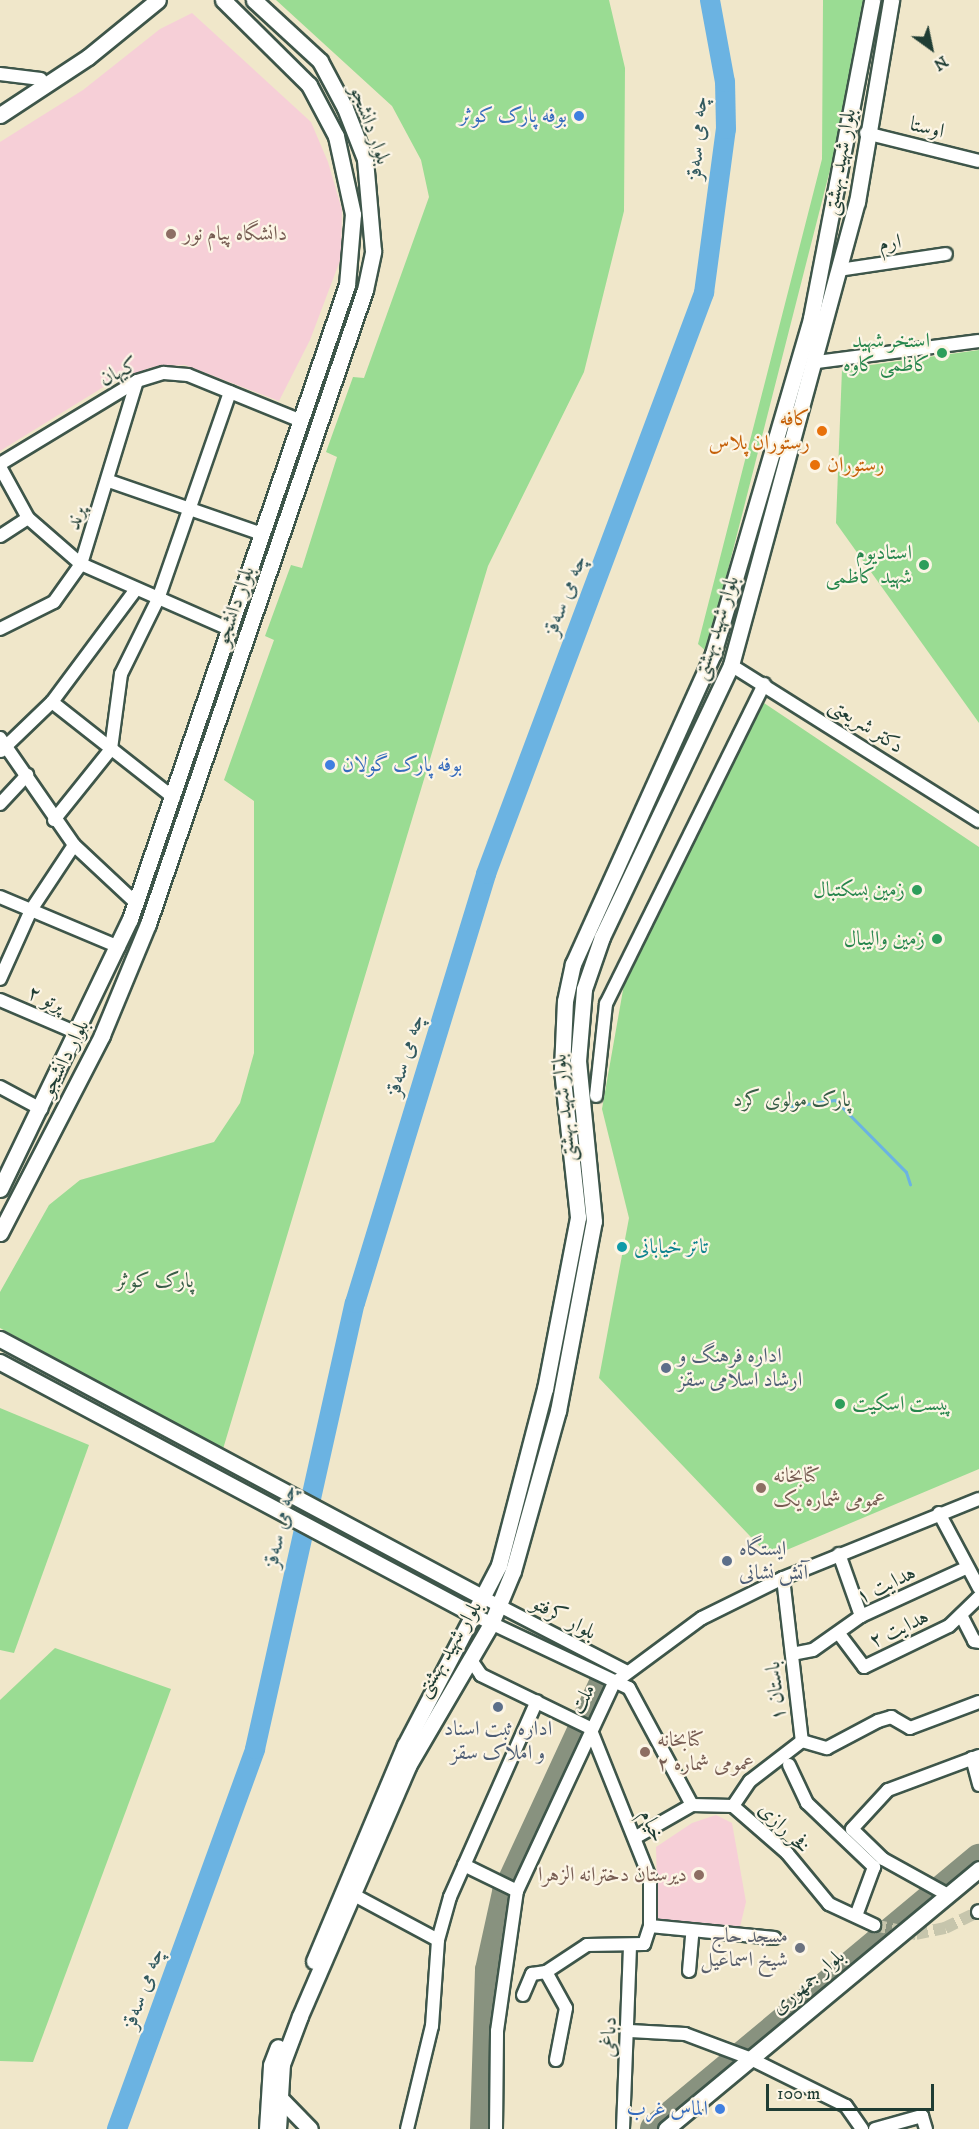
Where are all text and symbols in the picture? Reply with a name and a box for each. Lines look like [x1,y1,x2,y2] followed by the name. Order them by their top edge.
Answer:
[901,18,961,78] north arrow
[930,51,952,75] text: N
[344,82,396,168] street label: بلوار دانشجو
[681,95,713,181] water label: چە می سەقز
[459,103,567,129] place label: بوفه پارک کوثر
[818,107,862,217] street label: بلوار شهید بهشتی
[572,109,586,123] marker: بوفه پارک کوثر
[907,112,947,144] street label: اوستا
[183,221,287,247] place label: دانشگاه پیام نور
[164,227,178,241] marker: دانشگاه پیام نور
[877,229,903,257] street label: ارم
[843,328,930,378] place label: استخر شهید کاظمی کاوه
[935,346,949,360] marker: استخر شهید کاظمی کاوه
[95,352,143,392] street label: کیهان
[709,406,810,456] place label: کافه رستوران پلاس
[815,424,829,438] marker: کافه رستوران پلاس
[827,452,885,478] place label: رستوران
[808,458,822,472] marker: رستوران
[60,503,92,533] street label: پرند
[825,540,912,590] place label: استادیوم شهید کاظمی
[537,551,593,639] water label: چە می سەقز
[917,558,931,572] marker: استادیوم شهید کاظمی
[210,563,260,649] street label: بلوار دانشجو
[687,573,745,683] street label: بلوار شهید بهشتی
[824,693,908,759] street label: دکتر شریعتی
[342,752,462,778] place label: بوفه پارک گولان
[323,758,337,772] marker: بوفه پارک گولان
[813,877,905,903] place label: زمین بسکتبال
[910,883,924,897] marker: زمین بسکتبال
[844,926,925,952] place label: زمین والیبال
[930,932,944,946] marker: زمین والیبال
[24,980,68,1018] street label: پرتو ۲
[380,1010,430,1100] water label: چە می سەقز
[35,1016,95,1100] street label: بلوار دانشجو
[547,1053,581,1163] street label: بلوار شهید بهشتی
[733,1087,851,1113] park label: پارک مولوی کرد
[634,1234,708,1260] place label: تاتر خیابانی
[615,1240,629,1254] marker: تاتر خیابانی
[116,1268,194,1294] park label: پارک کوثر
[678,1343,802,1393] place label: اداره فرهنگ و ارشاد اسلامی سقز
[659,1361,673,1375] marker: اداره فرهنگ و ارشاد اسلامی سقز
[852,1391,951,1417] place label: پیست اسکیت
[833,1397,847,1411] marker: پیست اسکیت
[773,1463,886,1513] place label: کتابخانه عمومی شماره یک
[754,1481,768,1495] marker: کتابخانه عمومی شماره یک
[258,1482,302,1570] water label: چە می سەقز
[739,1536,808,1586] place label: ایستگاه آتش نشانی
[720,1554,734,1568] marker: ایستگاه آتش نشانی
[852,1560,920,1610] street label: هدایت ۱
[527,1591,601,1645] street label: بلوار کرفتو
[410,1596,488,1702] street label: بلوار شهید بهشتی
[865,1604,933,1654] street label: هدایت ۲
[760,1660,792,1722] street label: باستان ۱
[565,1679,601,1719] street label: ملت
[491,1700,505,1714] marker: اداره ثبت اسناد و املاک سقز
[444,1716,552,1766] place label: اداره ثبت اسناد و املاک سقز
[657,1727,754,1777] place label: کتابخانه عمومی شماره ۲
[638,1745,652,1759] marker: کتابخانه عمومی شماره ۲
[753,1797,815,1859] street label: فخر رازی
[634,1806,670,1846] street label: خیام
[538,1862,687,1888] place label: دیرستان دخترانه الزهرا
[692,1868,706,1882] marker: دیرستان دخترانه الزهرا
[700,1923,788,1973] place label: مسجد حاج شیخ اسماعیل
[793,1941,807,1955] marker: مسجد حاج شیخ اسماعیل
[116,1943,170,2033] water label: چە می سەقز
[766,1944,850,2020] street label: بلوار جمهوری
[595,2016,623,2058] street label: دباغی
[769,2072,937,2110] scale bar
[777,2083,820,2105] text: 100 m
[626,2096,708,2122] place label: الماس غرب
[713,2102,727,2116] marker: الماس غرب

